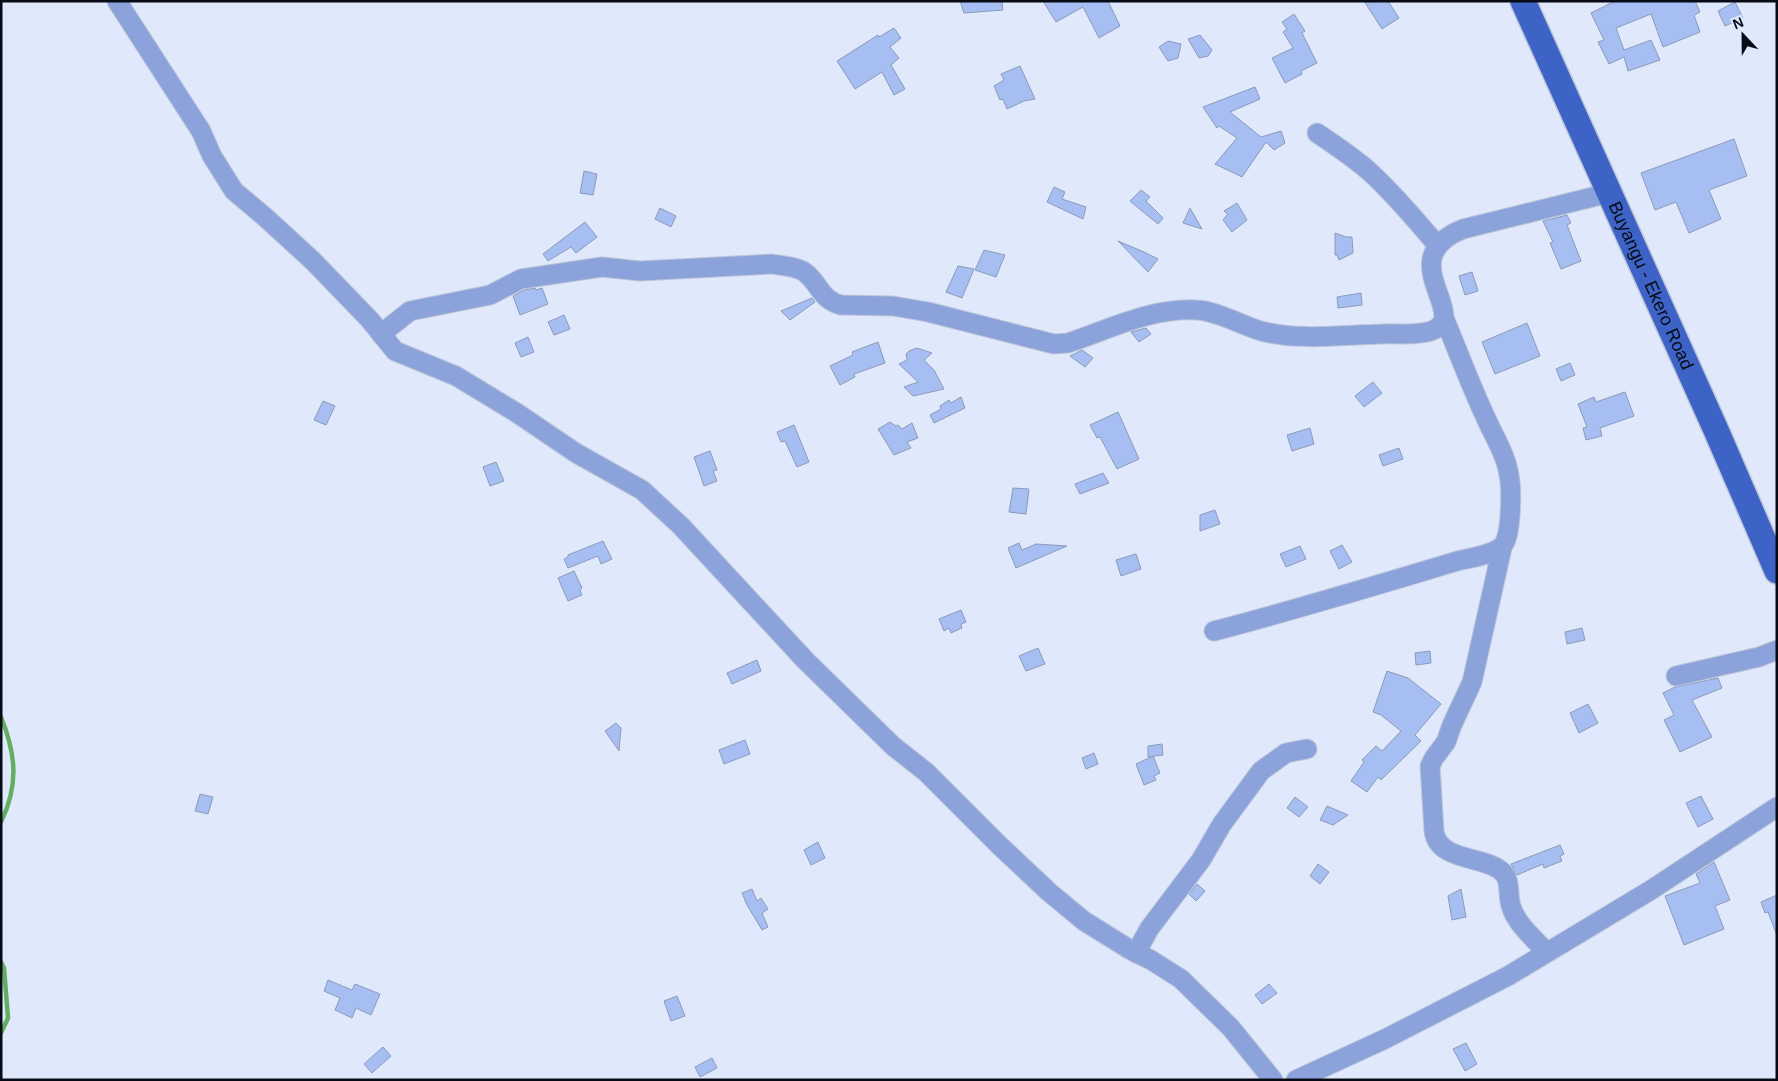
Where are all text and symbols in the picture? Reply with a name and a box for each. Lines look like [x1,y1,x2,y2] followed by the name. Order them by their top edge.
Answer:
[1718,10,1768,60] north arrow
[1730,14,1746,32] text: N
[1605,198,1698,373] street label: Buyangu - Ekero Road

